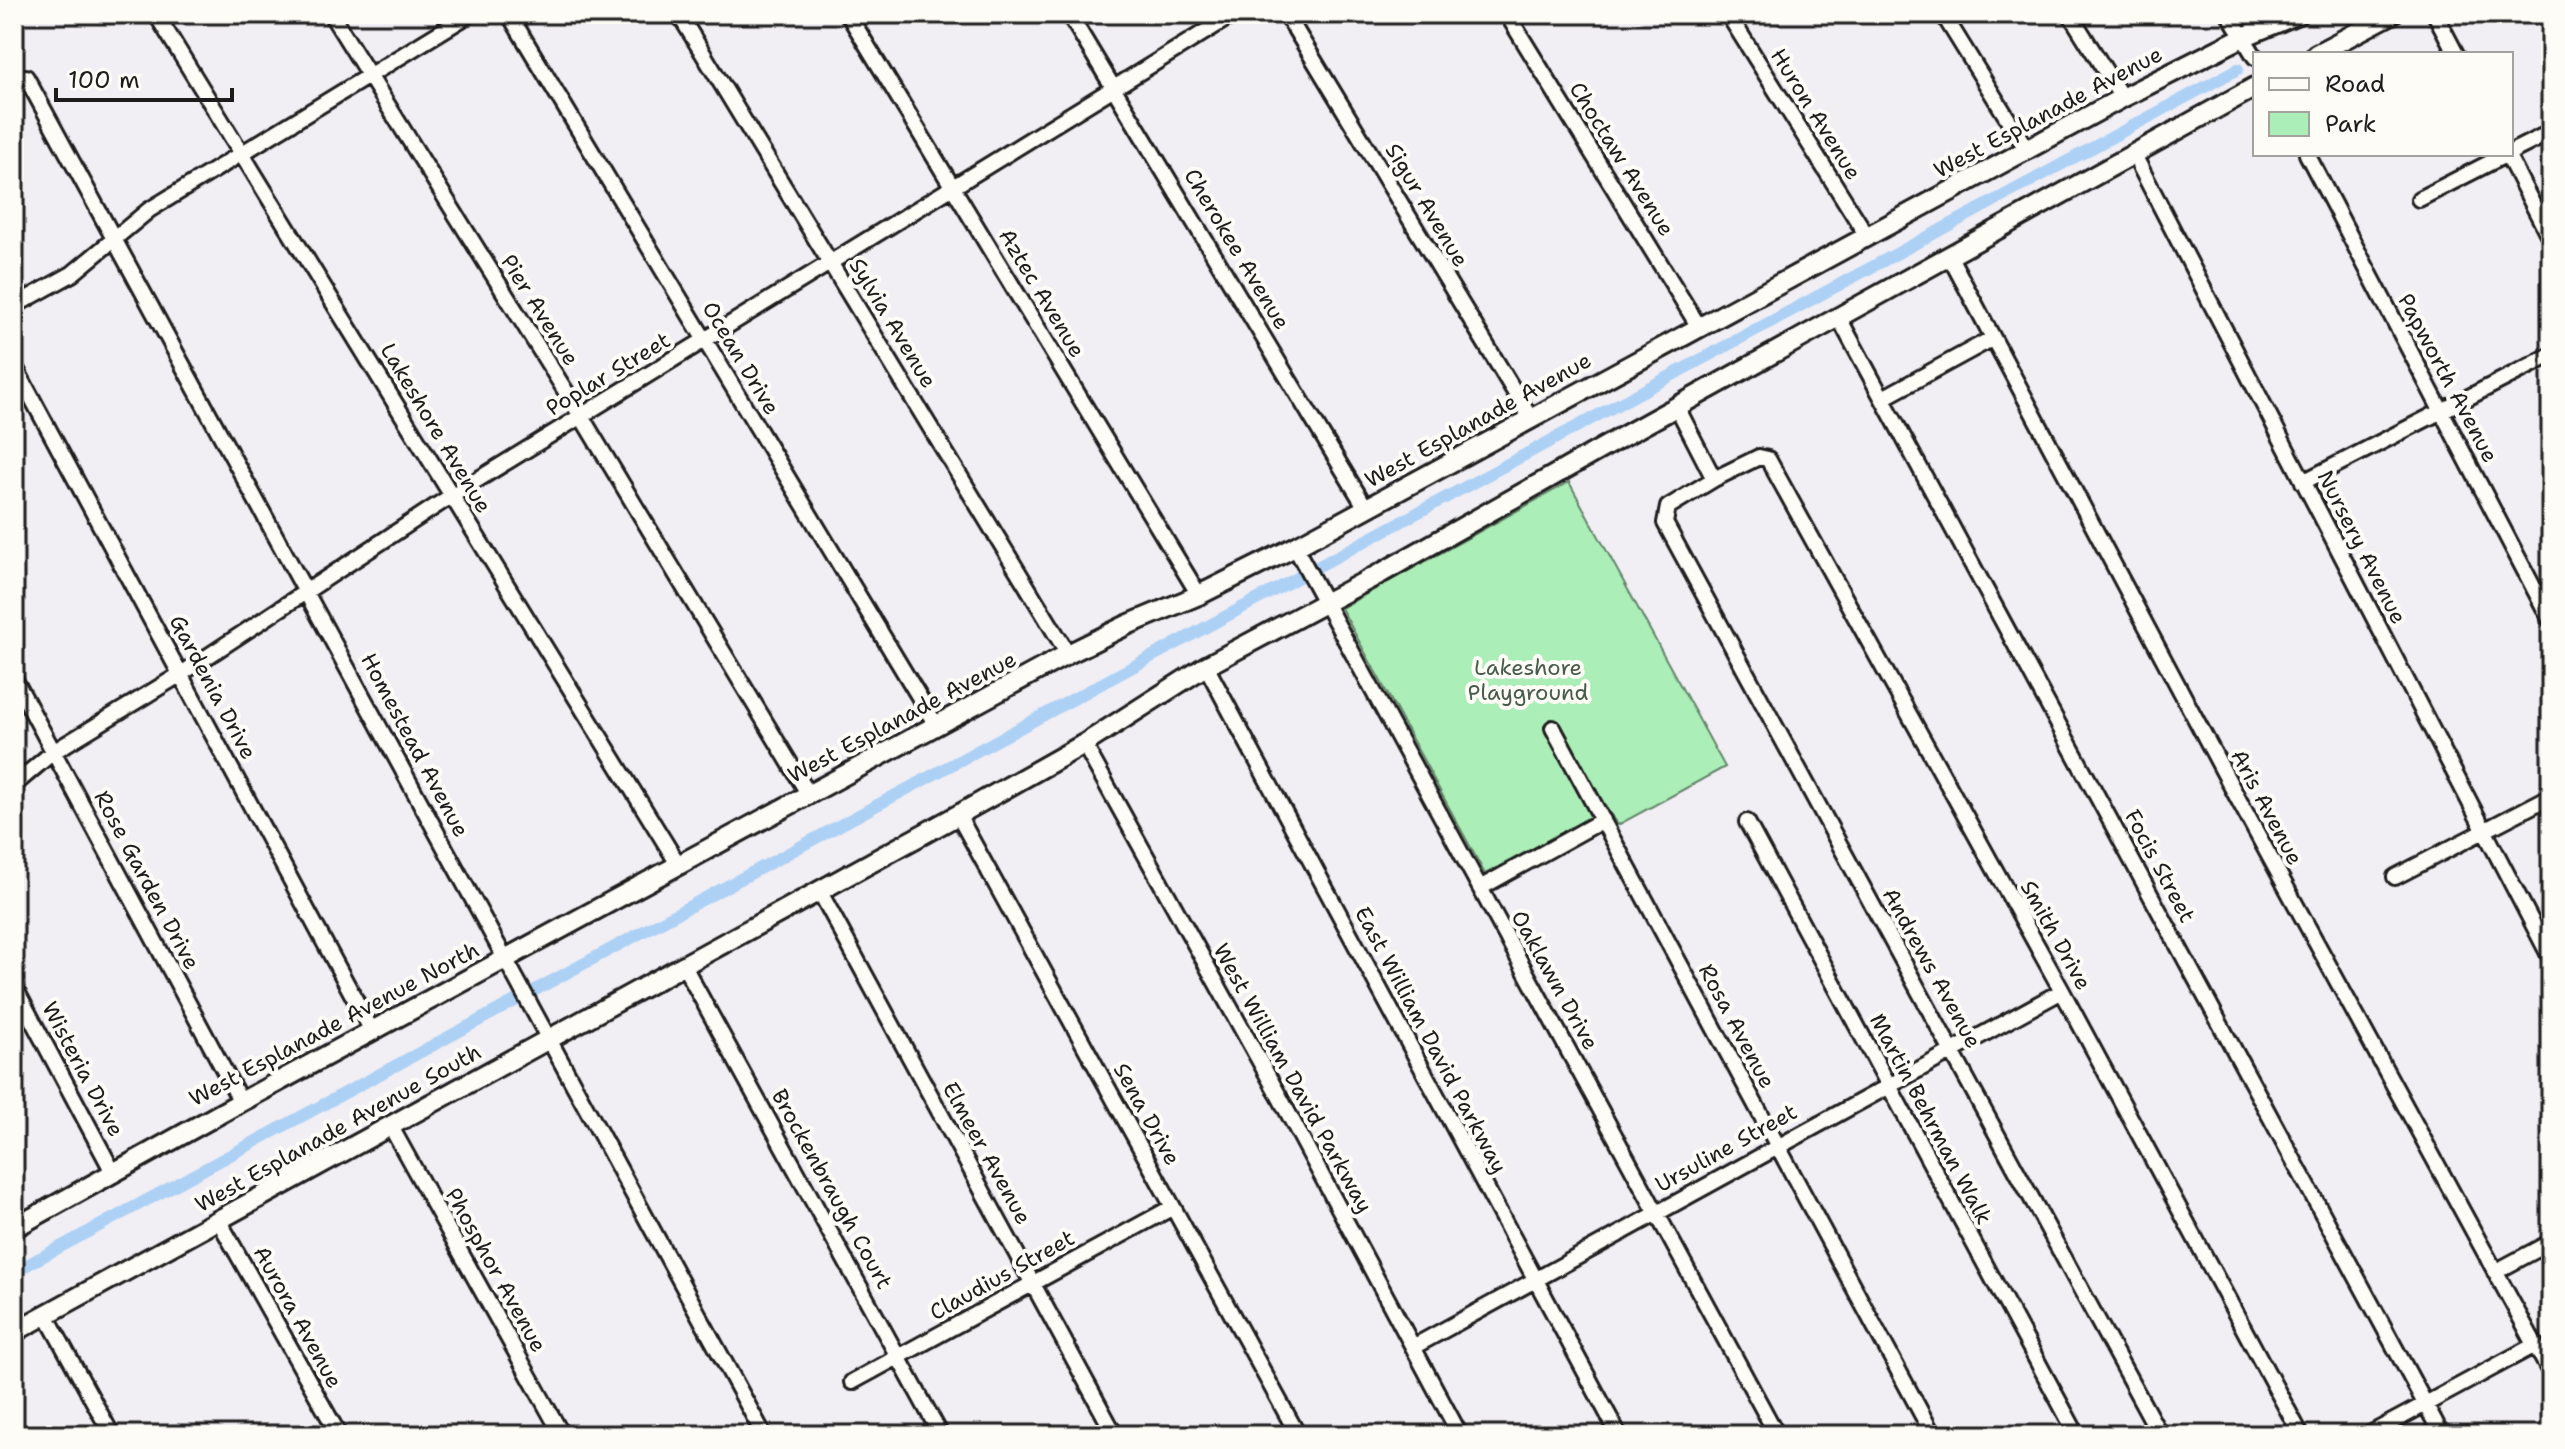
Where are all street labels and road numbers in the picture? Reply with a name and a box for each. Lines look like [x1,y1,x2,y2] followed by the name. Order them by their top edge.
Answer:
[1929,39,2167,185] street label: West Esplanade Avenue
[1764,43,1868,185] street label: Huron Avenue
[1563,76,1681,242] street label: Choctaw Avenue
[1379,138,1475,272] street label: Sigur Avenue
[1178,163,1296,335] street label: Cherokee Avenue
[992,223,1092,363] street label: Aztec Avenue
[494,249,586,371] street label: Pier Avenue
[843,253,943,393] street label: Sylvia Avenue
[2391,289,2505,467] street label: Papworth Avenue
[696,296,786,420] street label: Ocean Drive
[540,325,676,423] street label: Poplar Street
[374,338,498,518] street label: Lakeshore Avenue
[1360,346,1596,494] street label: West Esplanade Avenue
[2311,465,2413,629] street label: Nursery Avenue
[163,610,263,764] street label: Gardenia Drive
[783,644,1021,790] street label: West Esplanade Avenue
[354,648,476,842] street label: Homestead Avenue
[2224,744,2310,870] street label: Aris Avenue
[88,786,206,974] street label: Rose Garden Drive
[2118,804,2202,928] street label: Focis Street
[2014,875,2098,995] street label: Smith Drive
[1876,883,1988,1053] street label: Andrews Avenue
[1348,901,1514,1179] street label: East William David Parkway
[1505,905,1605,1055] street label: Oaklawn Drive
[184,935,484,1113] street label: West Esplanade Avenue North
[1207,938,1379,1218] street label: West William David Parkway
[1692,959,1782,1093] street label: Rosa Avenue
[35,996,131,1142] street label: Wisteria Drive
[1863,1008,1999,1230] street label: Martin Behrman Walk
[190,1037,486,1219] street label: West Esplanade Avenue South
[1107,1058,1187,1170] street label: Sena Drive
[936,1077,1038,1229] street label: Elmeer Avenue
[765,1084,899,1294] street label: Brockenbraugh Court
[1650,1097,1802,1199] street label: Ursuline Street
[439,1183,553,1357] street label: Phosphor Avenue
[924,1223,1080,1327] street label: Claudius Street
[247,1241,349,1393] street label: Aurora Avenue

